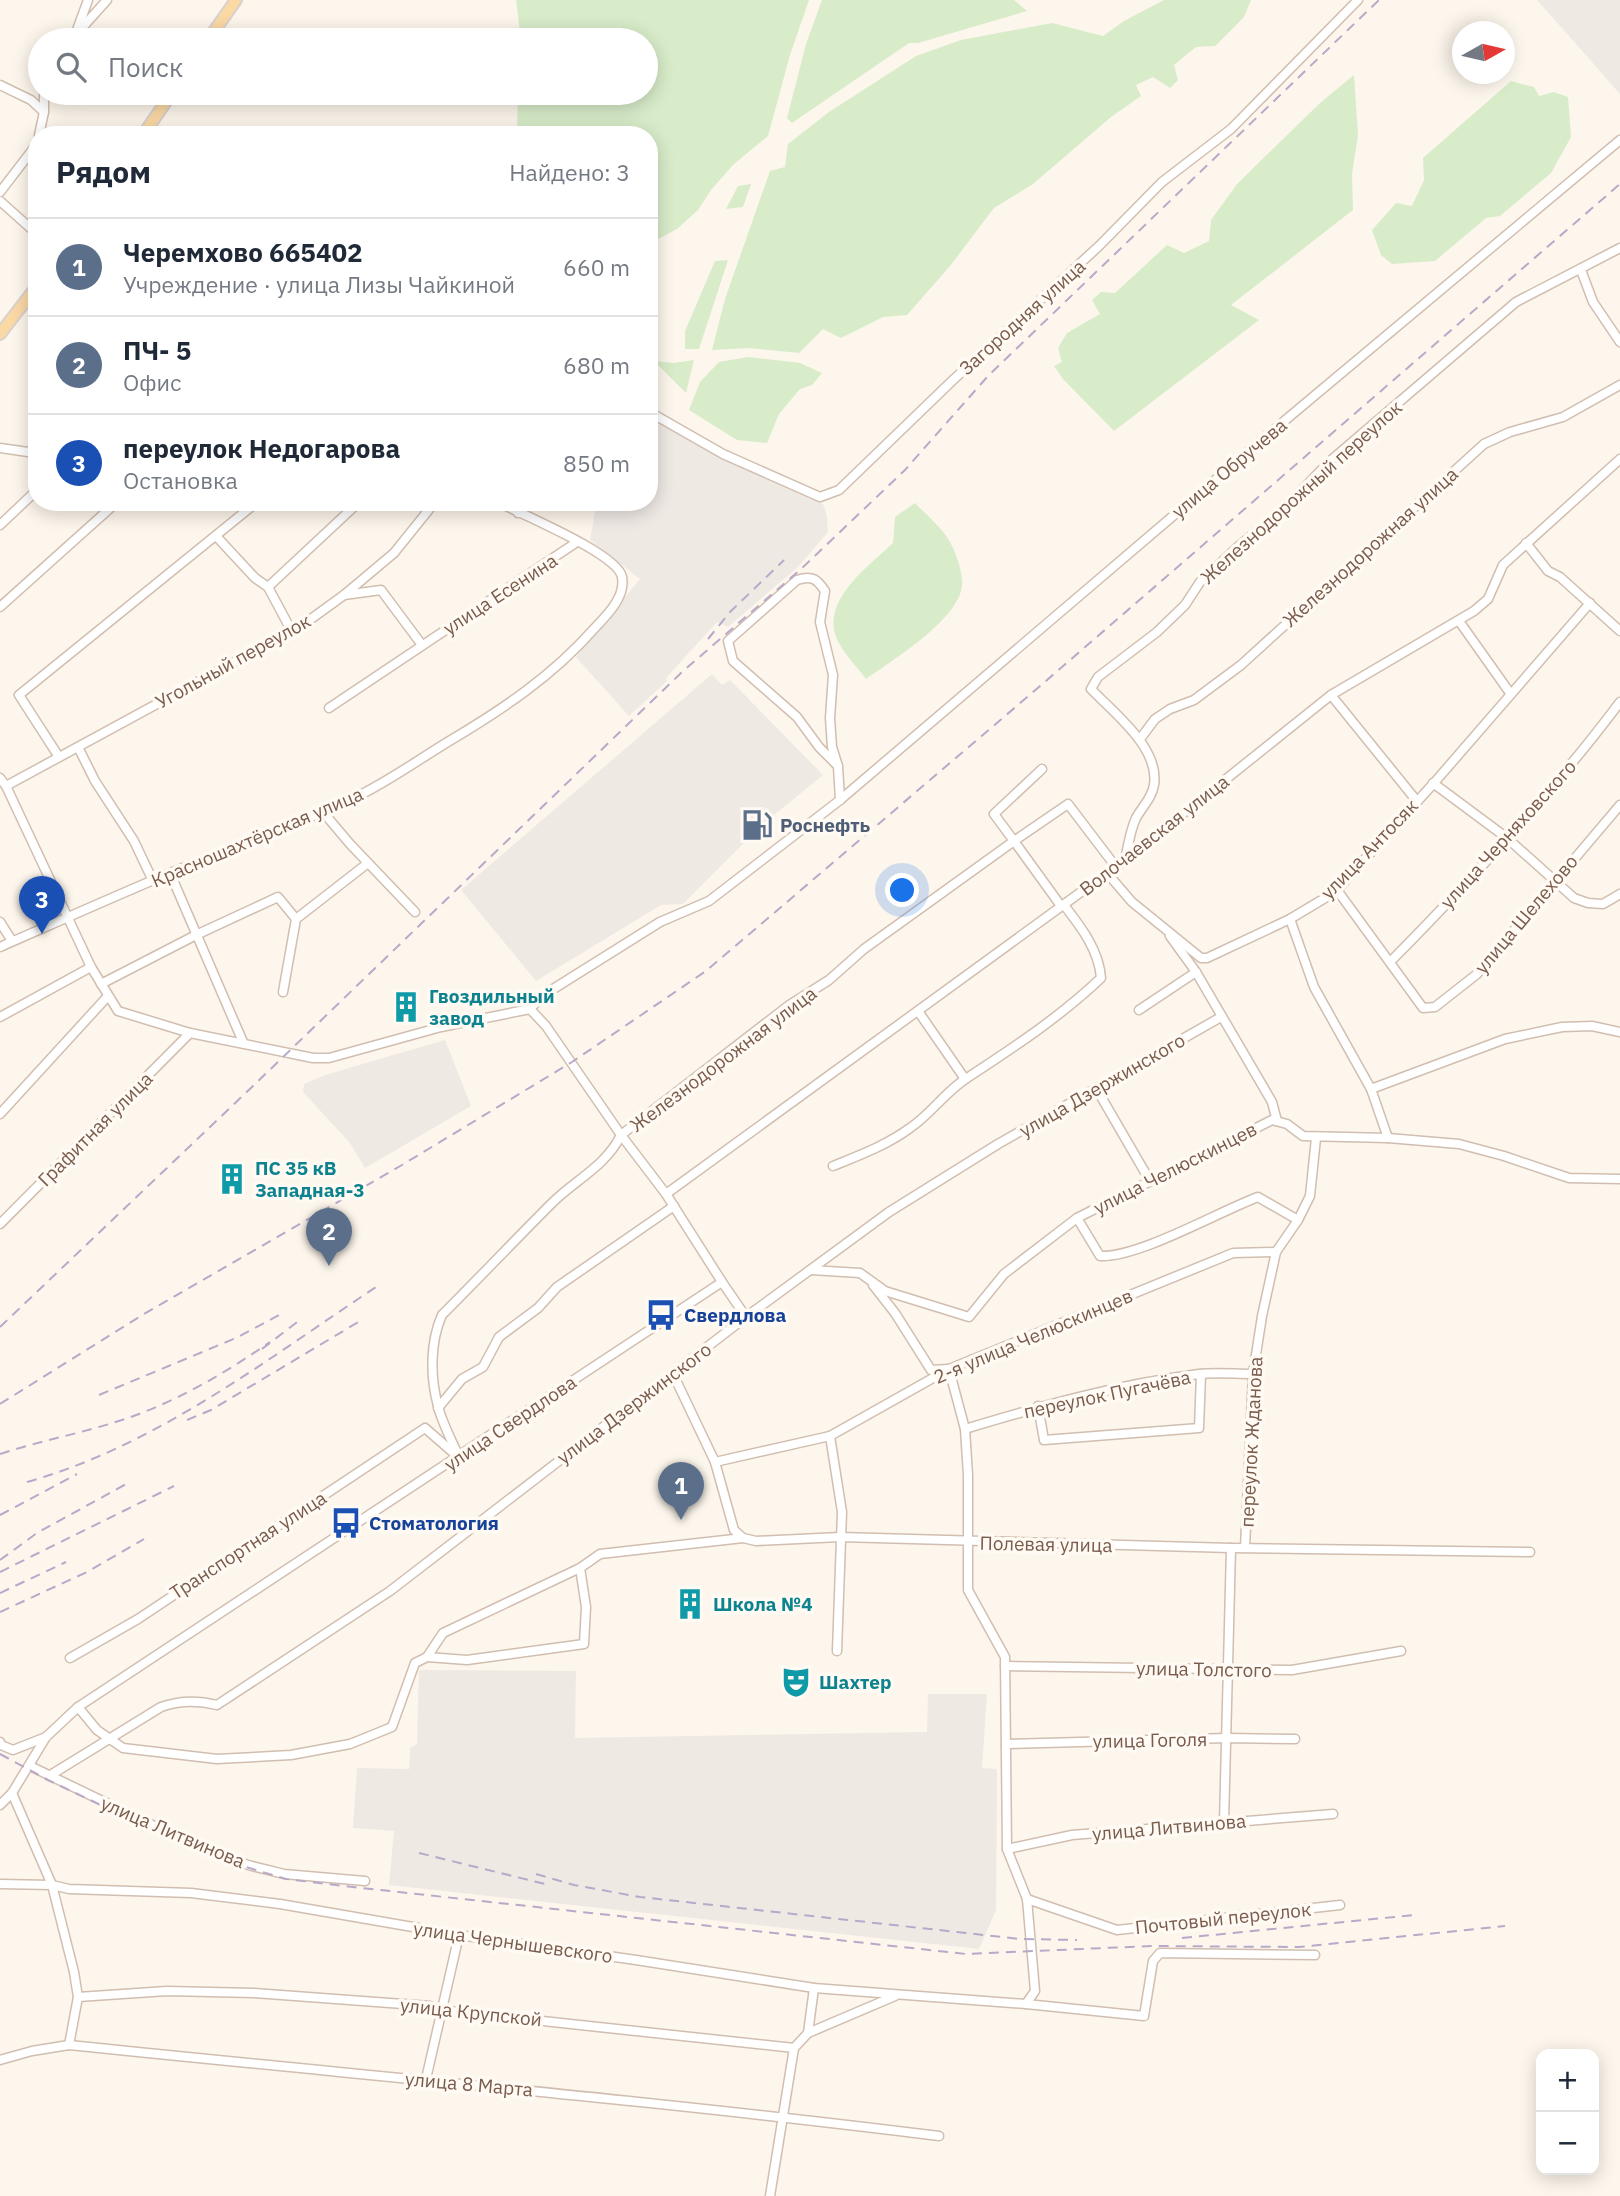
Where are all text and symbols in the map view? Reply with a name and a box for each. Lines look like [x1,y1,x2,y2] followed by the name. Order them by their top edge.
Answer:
[1452,21,1515,84] north arrow
[28,28,658,105] search box
[52,48,90,86] icon: search
[108,50,183,84] text: Поиск
[56,152,151,191] text: Рядом
[509,157,630,187] text: Найдено: 3
[123,235,363,269] text: Черемхово 665402
[72,252,86,282] text: 1
[563,252,630,282] text: 660 m
[954,254,1090,380] street label: Загородняя улица
[123,269,515,299] text: Учреждение · улица Лизы Чайкиной
[123,333,191,367] text: ПЧ- 5
[72,350,86,380] text: 2
[563,350,630,380] text: 680 m
[123,367,182,397] text: Офис
[1195,395,1407,589] street label: Железнодорожный переулок
[1167,413,1291,523] street label: улица Обручева
[123,431,400,465] text: переулок Недогарова
[72,448,86,478] text: 3
[563,448,630,478] text: 850 m
[1277,462,1463,632] street label: Железнодорожная улица
[123,465,238,495] text: Остановка
[438,548,562,640] street label: улица Есенина
[151,608,315,714] street label: Угольный переулок
[1435,755,1581,913] street label: улица Черняховского
[1075,769,1233,901] street label: Волочаевская улица
[148,781,366,893] street label: Красношахтёрская улица
[1315,794,1423,904] street label: улица Антосяк
[740,808,774,842] fuel station icon: Роснефть
[780,813,870,837] place label: Роснефть
[1469,850,1583,978] street label: улица Шелехово
[885,873,919,907] your location
[19,876,65,934] pin: 3
[625,981,821,1137] street label: Железнодорожная улица
[429,984,555,1030] place label: Гвоздильный завод
[389,990,423,1024] building icon: Гвоздильный завод
[1015,1028,1189,1142] street label: улица Дзержинского
[33,1067,157,1191] street label: Графитная улица
[1089,1116,1261,1220] street label: улица Челюскинцев
[255,1156,365,1202] place label: ПС 35 кВ Западная-3
[215,1162,249,1196] building icon: ПС 35 кВ Западная-3
[306,1208,352,1266] pin: 2
[930,1283,1136,1389] street label: 2-я улица Челюскинцев
[644,1298,678,1332] bus stop icon: Свердлова
[684,1303,786,1327] place label: Свердлова
[552,1337,716,1469] street label: улица Дзержинского
[1235,1356,1267,1528] street label: переулок Жданова
[1021,1365,1193,1423] street label: переулок Пугачёва
[439,1370,581,1476] street label: улица Свердлова
[658,1462,704,1520] pin: 1
[165,1485,331,1605] street label: Транспортная улица
[329,1506,363,1540] bus stop icon: Стоматология
[369,1511,499,1535] place label: Стоматология
[979,1531,1113,1557] street label: Полевая улица
[673,1587,707,1621] building icon: Школа №4
[713,1592,813,1616] place label: Школа №4
[1136,1656,1272,1682] street label: улица Толстого
[779,1665,813,1699] theatre icon: Шахтер
[819,1670,892,1694] place label: Шахтер
[1092,1727,1208,1753] street label: улица Гоголя
[97,1791,249,1873] street label: улица Литвинова
[1091,1808,1247,1846] street label: улица Литвинова
[1134,1897,1312,1939] street label: Почтовый переулок
[412,1916,614,1968] street label: улица Чернышевского
[399,1993,543,2031] street label: улица Крупской
[1536,2049,1599,2175] map controls
[1536,2049,1599,2112] button: +
[404,2066,534,2102] street label: улица 8 Марта
[1536,2112,1599,2175] button: −

